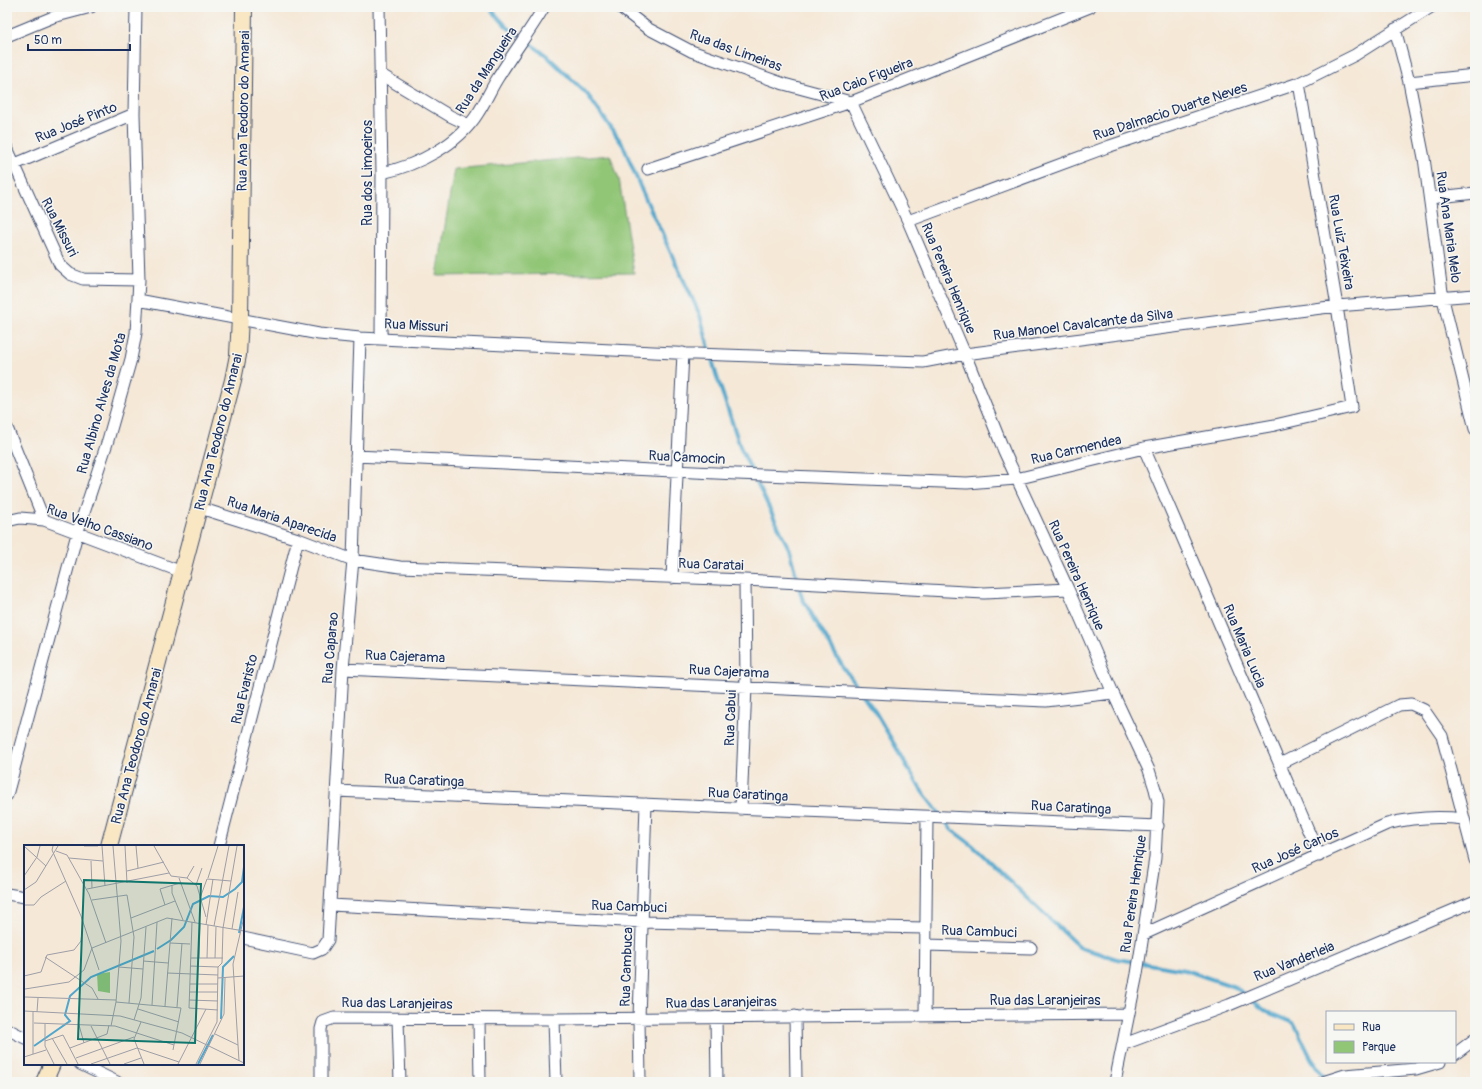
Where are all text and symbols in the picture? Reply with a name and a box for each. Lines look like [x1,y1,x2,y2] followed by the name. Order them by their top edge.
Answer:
[452,24,521,117] street label: Rua da Mangueira
[28,26,130,52] scale bar
[687,26,785,75] street label: Rua das Limeiras
[234,30,253,192] street label: Rua Ana Teodoro do Amarai
[34,33,62,48] text: 50 m
[817,54,915,105] street label: Rua Caio Figueira
[1091,78,1250,144] street label: Rua Dalmacio Duarte Neves
[33,98,120,147] street label: Rua José Pinto
[359,119,376,226] street label: Rua dos Limoeiros
[1432,170,1465,285] street label: Rua Ana Maria Melo
[1325,193,1358,291] street label: Rua Luiz Teixeira
[37,195,82,260] street label: Rua Missuri
[918,220,980,336] street label: Rua Pereira Henrique
[992,305,1174,344] street label: Rua Manoel Cavalcante da Silva
[384,315,449,336] street label: Rua Missuri
[73,331,130,476] street label: Rua Albino Alves da Mota
[191,352,246,512] street label: Rua Ana Teodoro do Amarai
[1029,431,1123,468] street label: Rua Carmendea
[648,447,726,468] street label: Rua Camocin
[225,493,339,546] street label: Rua Maria Aparecida
[44,500,156,555] street label: Rua Velho Cassiano
[1045,517,1109,633] street label: Rua Pereira Henrique
[678,555,745,574] street label: Rua Caratai
[1219,602,1270,691] street label: Rua Maria Lucia
[319,611,342,685] street label: Rua Caparao
[364,647,445,666] street label: Rua Cajerama
[228,652,262,726] street label: Rua Evaristo
[688,661,770,682] street label: Rua Cajerama
[107,666,166,826] street label: Rua Ana Teodoro do Amarai
[721,689,740,746] street label: Rua Cabui
[384,771,464,790] street label: Rua Caratinga
[707,784,789,805] street label: Rua Caratinga
[1030,797,1112,818] street label: Rua Caratinga
[1249,823,1342,877] street label: Rua José Carlos
[1117,834,1150,954] street label: Rua Pereira Henrique
[24,845,244,1065] inset map
[591,897,668,916] street label: Rua Cambuci
[941,922,1018,941] street label: Rua Cambuci
[617,927,636,1007] street label: Rua Cambuca
[1251,938,1337,985] street label: Rua Vanderleia
[989,992,1101,1009] street label: Rua das Laranjeiras
[665,993,777,1012] street label: Rua das Laranjeiras
[341,994,453,1013] street label: Rua das Laranjeiras
[1326,1011,1456,1063] legend
[1362,1020,1381,1035] text: Rua
[1362,1040,1396,1055] text: Parque

